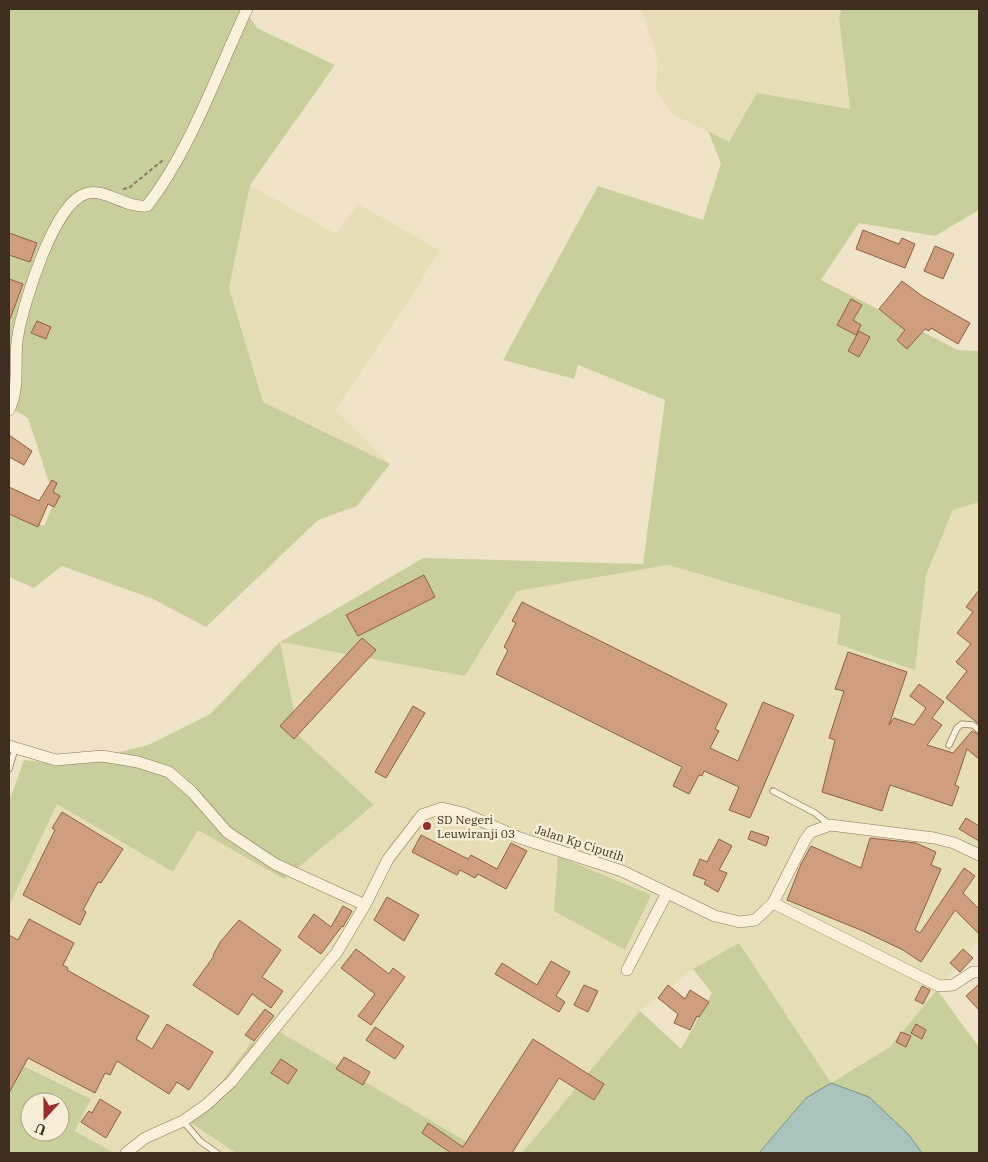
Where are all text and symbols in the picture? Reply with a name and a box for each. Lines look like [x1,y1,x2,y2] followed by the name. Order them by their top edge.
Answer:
[437,812,515,841] place label: SD Negeri Leuwiranji 03
[421,820,433,832] marker: SD Negeri Leuwiranji 03
[533,822,627,865] street label: Jalan Kp Ciputih
[20,1092,70,1142] north arrow
[32,1119,49,1139] text: U

